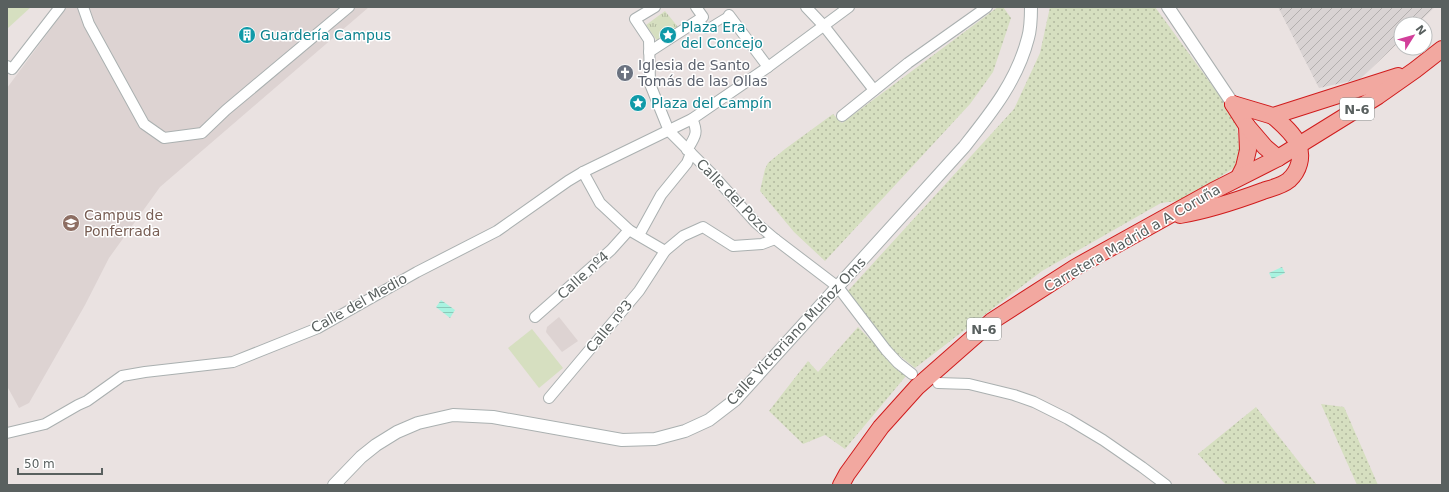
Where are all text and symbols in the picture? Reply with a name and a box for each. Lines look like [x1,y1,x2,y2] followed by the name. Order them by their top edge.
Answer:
[1393,16,1433,56] north arrow
[681,19,763,51] place label: Plaza Era del Concejo
[1413,23,1429,38] text: N
[237,25,257,45] building icon: Guardería Campus
[658,25,678,45] place icon: Plaza Era del Concejo
[260,27,391,43] place label: Guardería Campus
[637,57,768,89] place label: Iglesia de Santo Tomás de las Ollas
[615,63,635,83] church icon: Iglesia de Santo Tomás de las Ollas
[628,93,648,113] place icon: Plaza del Campín
[651,95,772,111] place label: Plaza del Campín
[1340,98,1374,120] road number: N-6
[693,155,773,237] street label: Calle del Pozo
[1041,181,1223,295] street label: Carretera Madrid a A Coruña
[84,207,163,239] place label: Campus de Ponferrada
[61,213,81,233] school or university icon: Campus de Ponferrada
[554,248,612,302] street label: Calle nº4
[723,254,869,408] street label: Calle Victoriano Muñoz Oms
[308,270,410,336] street label: Calle del Medio
[582,297,636,355] street label: Calle nº3
[967,318,1001,340] road number: N-6
[18,450,102,476] scale bar
[24,457,55,471] text: 50 m

